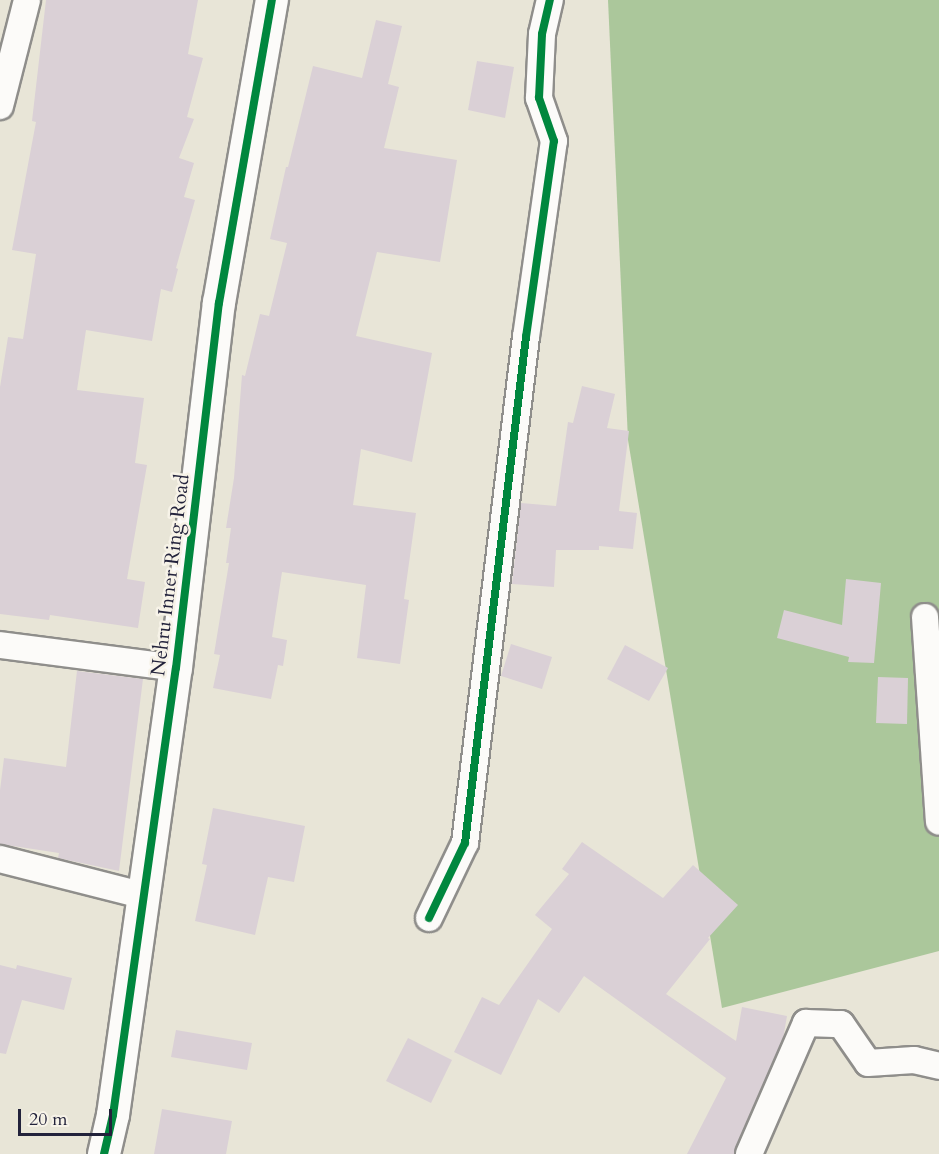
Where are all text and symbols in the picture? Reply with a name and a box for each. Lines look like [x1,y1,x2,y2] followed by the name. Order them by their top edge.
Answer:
[146,473,194,677] street label: Nehru Inner Ring Road
[21,1097,116,1135] scale bar
[29,1107,68,1132] text: 20 m

